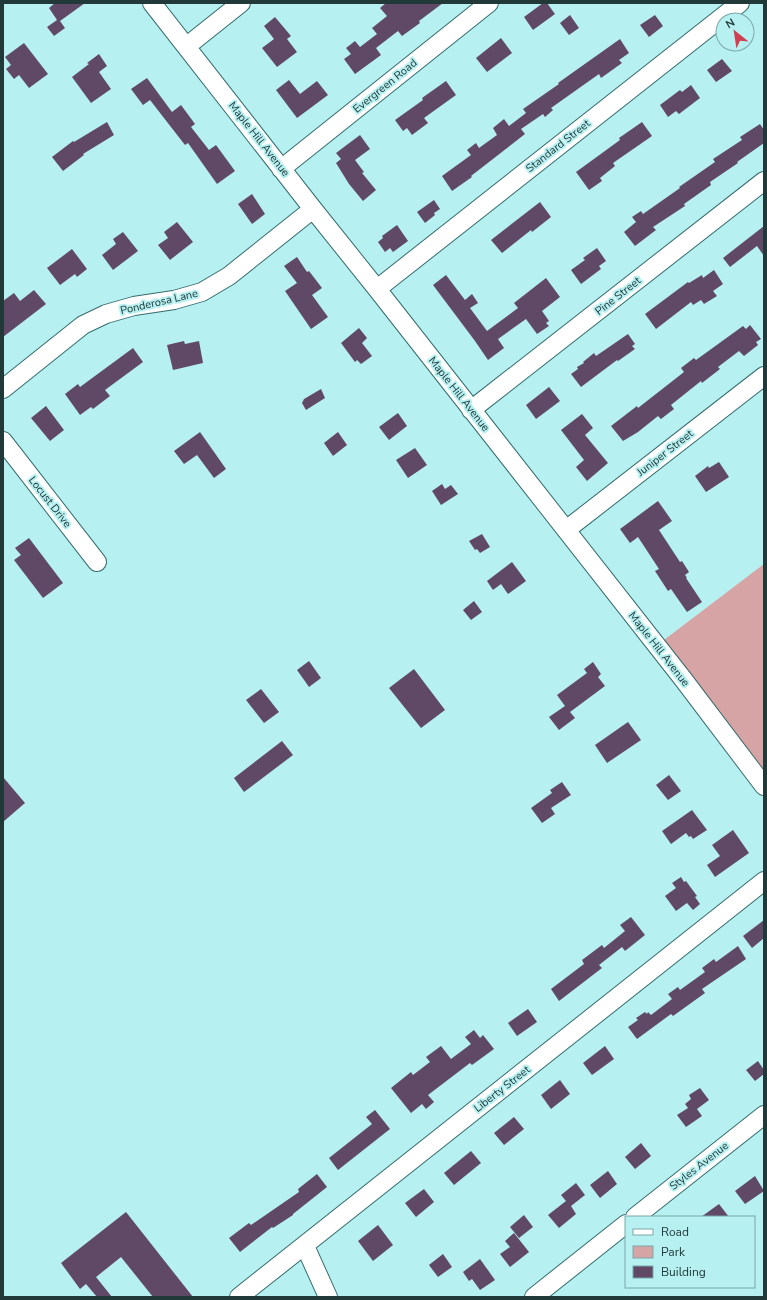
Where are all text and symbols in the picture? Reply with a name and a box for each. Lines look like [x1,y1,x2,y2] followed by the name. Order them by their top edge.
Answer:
[715,12,755,52] north arrow
[723,15,738,32] text: N
[350,56,420,116] street label: Evergreen Road
[225,98,293,180] street label: Maple Hill Avenue
[523,116,593,176] street label: Standard Street
[592,273,644,319] street label: Pine Street
[119,286,199,318] street label: Ponderosa Lane
[425,353,493,435] street label: Maple Hill Avenue
[633,426,696,480] street label: Juniper Street
[25,473,75,531] street label: Locust Drive
[625,608,693,690] street label: Maple Hill Avenue
[471,1062,533,1116] street label: Liberty Street
[666,1138,732,1194] street label: Styles Avenue
[625,1216,755,1288] legend
[661,1224,689,1240] text: Road
[661,1244,686,1260] text: Park
[661,1264,706,1280] text: Building

